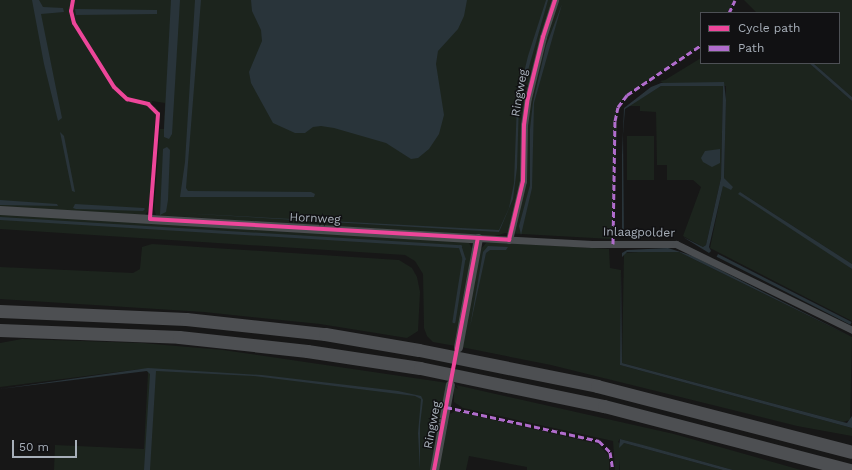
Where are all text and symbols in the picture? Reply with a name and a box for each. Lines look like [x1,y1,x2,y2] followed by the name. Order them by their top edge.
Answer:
[700,12,840,64] legend
[738,21,800,35] text: Cycle path
[738,41,764,55] text: Path
[509,68,531,118] street label: Ringweg
[289,210,341,228] street label: Hornweg
[603,225,675,241] street label: Inlaagpolder
[421,400,445,450] street label: Ringweg
[14,432,79,458] scale bar
[19,440,49,454] text: 50 m

